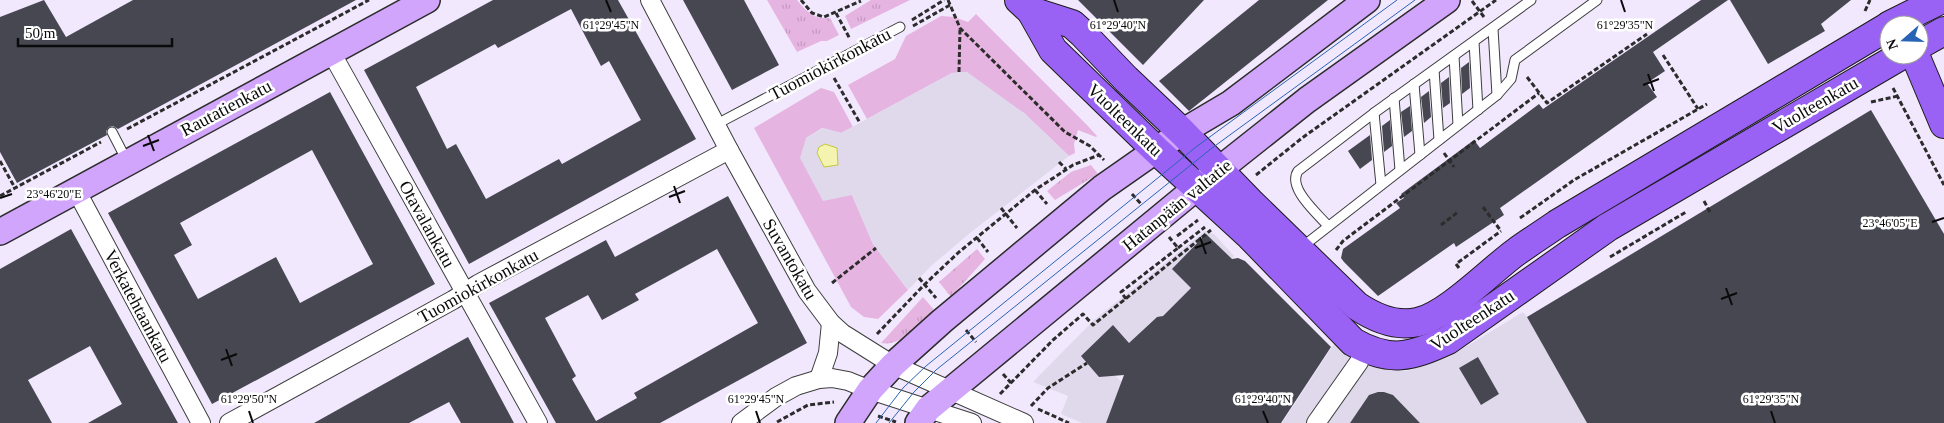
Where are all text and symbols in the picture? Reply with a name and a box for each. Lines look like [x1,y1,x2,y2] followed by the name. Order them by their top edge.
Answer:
[18,15,171,47] scale bar
[1879,15,1929,65] north arrow
[583,18,640,32] text: 61°29'45"N
[1090,18,1147,32] text: 61°29'40"N
[1597,18,1654,32] text: 61°29'35"N
[766,24,894,104] street label: Tuomiokirkonkatu
[25,25,56,41] text: 50 m
[1883,37,1901,52] text: N
[1768,72,1862,138] street label: Vuolteenkatu
[177,76,275,140] street label: Rautatienkatu
[1084,80,1166,160] street label: Vuolteenkatu
[1118,155,1236,255] street label: Hatanpään valtatie
[395,177,459,271] street label: Otavalankatu
[26,187,82,201] text: 23°46'20"E
[759,215,821,303] street label: Suvantokatu
[1862,216,1918,230] text: 23°46'05"E
[414,245,542,327] street label: Tuomiokirkonkatu
[100,246,176,366] street label: Verkatehtaankatu
[1426,286,1518,354] street label: Vuolteenkatu
[221,392,278,406] text: 61°29'50"N
[728,392,785,406] text: 61°29'45"N
[1235,392,1292,406] text: 61°29'40"N
[1743,392,1800,406] text: 61°29'35"N

